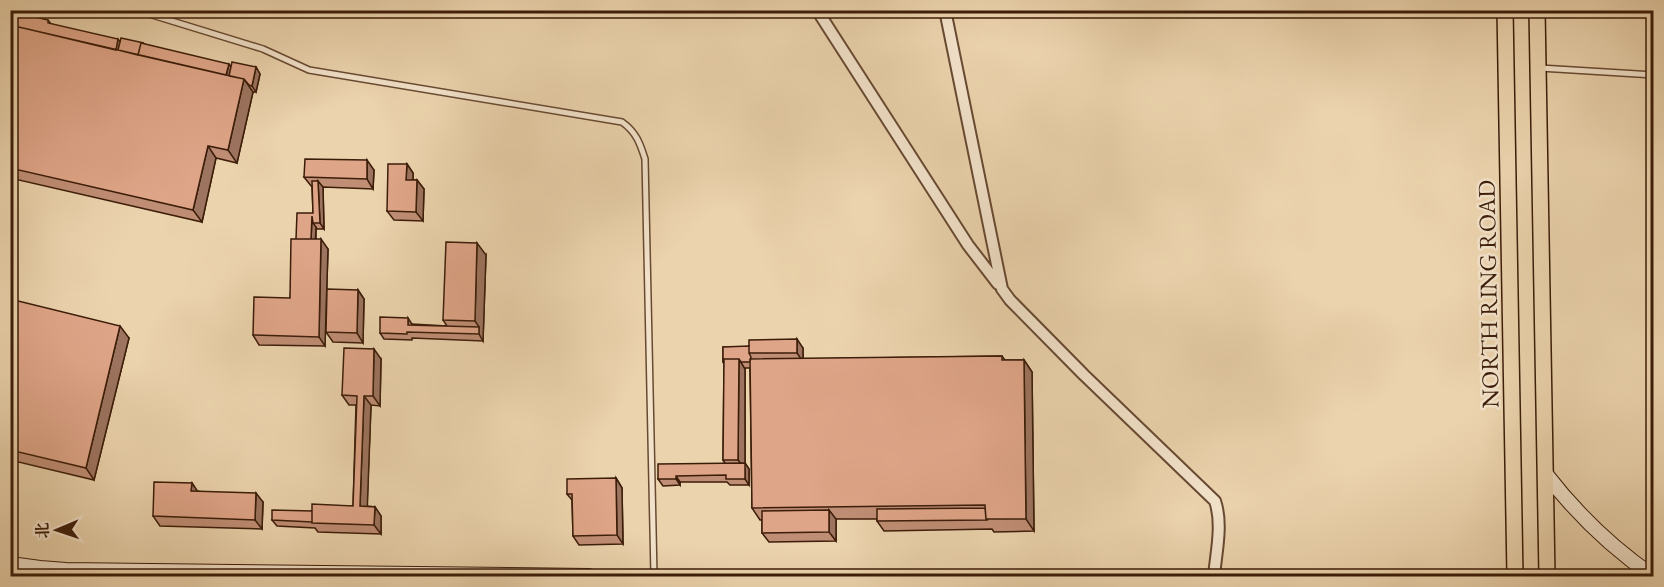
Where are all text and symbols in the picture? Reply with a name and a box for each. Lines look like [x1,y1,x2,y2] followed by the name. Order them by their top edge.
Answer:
[1471,180,1505,408] street label: NORTH RING ROAD
[27,500,87,560] north arrow
[32,522,53,539] text: 北

